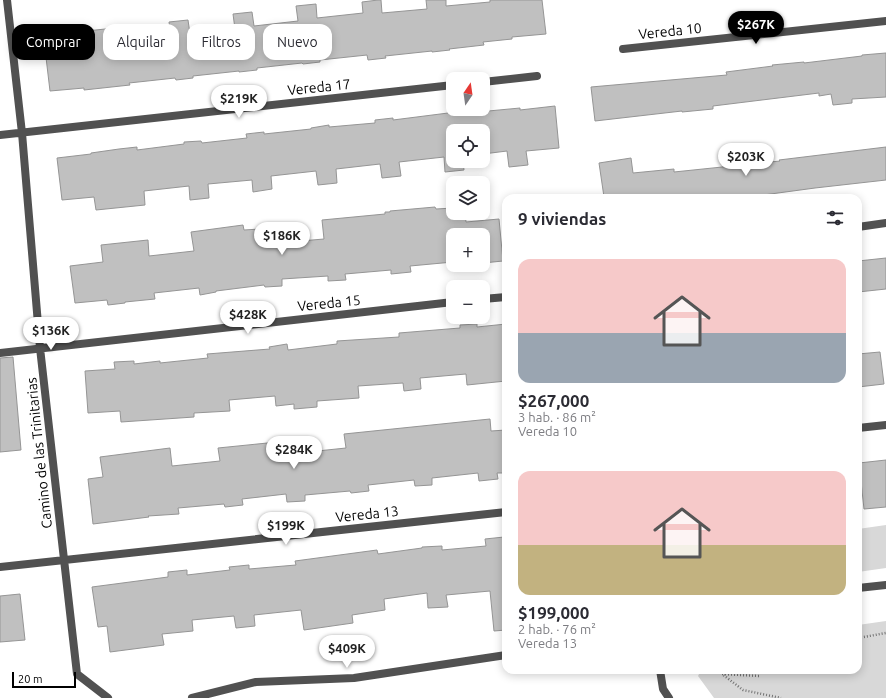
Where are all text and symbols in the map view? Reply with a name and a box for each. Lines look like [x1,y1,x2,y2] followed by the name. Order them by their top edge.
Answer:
[728,11,784,45] pin: $267K
[737,17,775,31] text: $267K
[638,20,703,42] street label: Vereda 10
[12,24,95,60] chip: Comprar
[103,24,179,60] chip: Alquilar
[187,24,255,60] chip: Filtros
[263,24,332,60] chip: Nuevo
[446,72,490,116] north arrow
[446,72,490,324] map controls
[287,76,351,98] street label: Vereda 17
[211,85,267,119] pin: $219K
[220,91,258,105] text: $219K
[446,124,490,168] button: locate
[718,143,774,177] pin: $203K
[727,149,765,163] text: $203K
[446,176,490,220] button: layers
[824,207,846,229] icon: filters
[518,209,606,228] text: 9 viviendas
[254,222,310,256] pin: $186K
[263,228,301,242] text: $186K
[446,228,490,272] button: +
[446,280,490,324] button: −
[646,285,718,357] icon: home
[297,292,361,314] street label: Vereda 15
[220,301,276,335] pin: $428K
[229,307,267,321] text: $428K
[23,317,79,351] pin: $136K
[32,323,70,337] text: $136K
[23,377,55,529] street label: Camino de las Trinitarias
[518,391,589,410] text: $267,000
[518,410,596,424] text: 3 hab. · 86 m²
[518,424,577,438] text: Vereda 10
[266,436,322,470] pin: $284K
[275,442,313,456] text: $284K
[646,497,718,569] icon: home
[335,503,399,525] street label: Vereda 13
[258,512,314,546] pin: $199K
[267,518,305,532] text: $199K
[518,603,589,622] text: $199,000
[518,622,596,636] text: 2 hab. · 76 m²
[319,635,375,669] pin: $409K
[518,636,577,650] text: Vereda 13
[328,641,366,655] text: $409K
[12,670,76,689] scale bar
[18,673,42,685] text: 20 m

